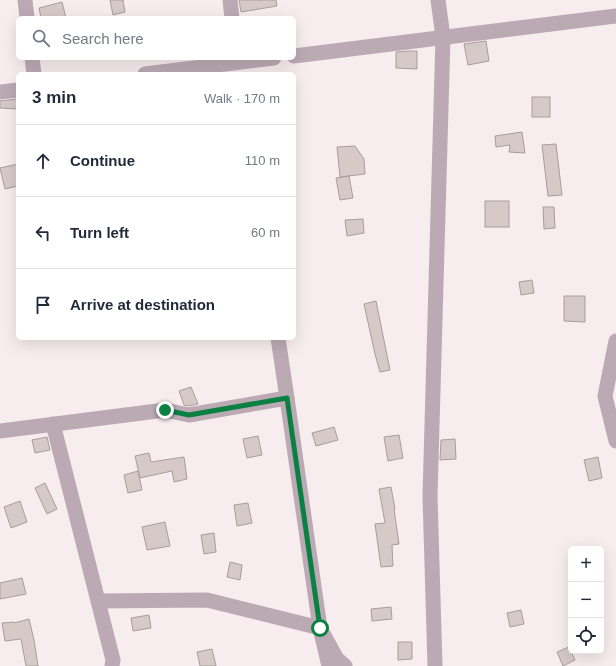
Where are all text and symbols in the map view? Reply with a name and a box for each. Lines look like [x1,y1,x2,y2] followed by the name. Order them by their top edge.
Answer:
[16,16,296,60] search box
[30,27,52,49] icon: search
[62,30,144,47] text: Search here
[32,88,76,107] text: 3 min
[204,91,280,106] text: Walk · 170 m
[32,150,54,172] icon: ahead
[70,152,135,169] text: Continue
[245,153,280,168] text: 110 m
[32,222,54,244] icon: left
[70,224,129,241] text: Turn left
[251,225,280,240] text: 60 m
[32,294,54,316] icon: arrive
[70,296,215,313] text: Arrive at destination
[156,401,174,419] route end
[568,546,604,654] map controls
[568,546,604,582] button: +
[568,582,604,618] button: −
[568,618,604,654] button: locate
[311,619,329,637] route start

